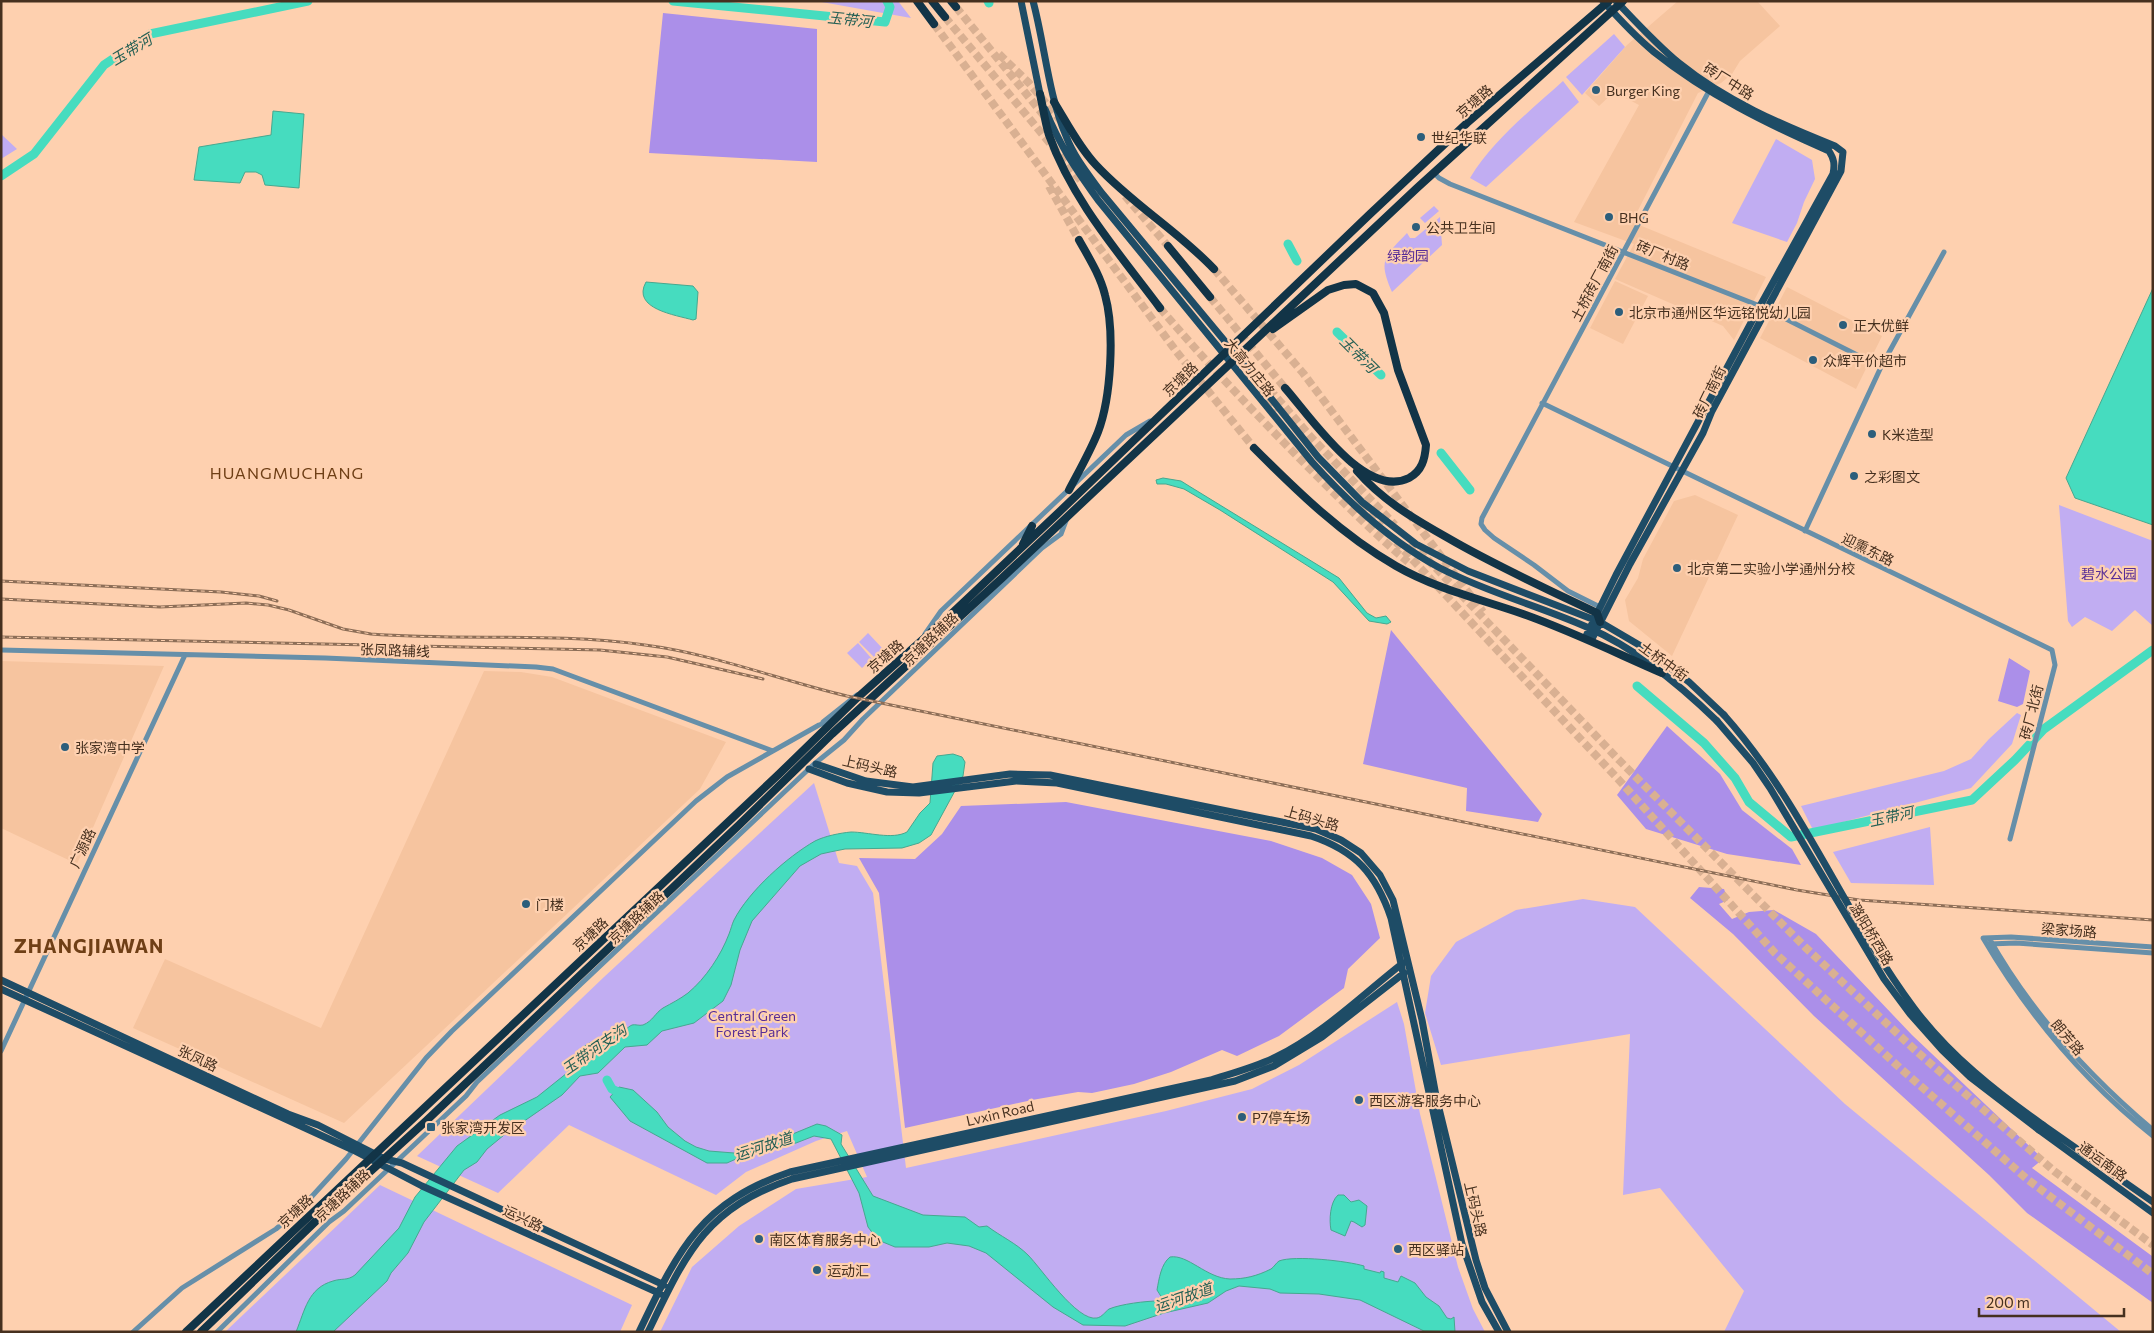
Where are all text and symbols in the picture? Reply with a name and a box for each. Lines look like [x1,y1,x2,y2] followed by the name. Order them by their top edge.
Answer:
[827,8,876,31] water label: 玉带河
[107,28,157,68] water label: 玉带河
[1701,59,1757,103] street label: 砖厂中路
[1453,81,1495,121] street label: 京塘路
[1606,82,1681,99] place label: Burger King
[1590,84,1602,96] marker: Burger King
[1431,129,1487,146] place label: 世纪华联
[1415,131,1427,143] marker: 世纪华联
[1619,209,1649,226] place label: BHG
[1603,211,1615,223] marker: BHG
[1426,219,1496,236] place label: 公共卫生间
[1410,221,1422,233] marker: 公共卫生间
[1634,237,1692,273] street label: 砖厂村路
[1567,242,1621,324] street label: 土桥砖厂南街
[1387,247,1429,264] park label: 绿韵园
[1629,304,1811,321] place label: 北京市通州区华远铭悦幼儿园
[1613,306,1625,318] marker: 北京市通州区华远铭悦幼儿园
[1853,317,1909,334] place label: 正大优鲜
[1837,319,1849,331] marker: 正大优鲜
[1337,332,1383,378] water label: 玉带河
[1221,334,1279,400] street label: 大高力庄路
[1823,352,1907,369] place label: 众辉平价超市
[1807,354,1819,366] marker: 众辉平价超市
[1159,358,1201,400] street label: 京塘路
[1689,363,1729,421] street label: 砖厂南街
[1882,426,1933,443] place label: K米造型
[1866,428,1878,440] marker: K米造型
[210,463,364,482] district label: HUANGMUCHANG
[1864,468,1920,485] place label: 之彩图文
[1848,470,1860,482] marker: 之彩图文
[1839,529,1897,569] street label: 迎熏东路
[1687,560,1855,577] place label: 北京第二实验小学通州分校
[1671,562,1683,574] marker: 北京第二实验小学通州分校
[2081,565,2137,582] park label: 碧水公园
[899,609,961,669] street label: 京塘路辅路
[864,636,906,676] street label: 京塘路
[1636,638,1692,684] street label: 土桥中街
[360,640,430,660] street label: 张凤路辅线
[2016,683,2046,741] street label: 砖厂北街
[75,739,145,756] place label: 张家湾中学
[59,741,71,753] marker: 张家湾中学
[841,751,899,781] street label: 上码头路
[1283,802,1341,834] street label: 上码头路
[1867,802,1918,829] water label: 玉带河
[65,825,99,871] street label: 广源路
[605,887,667,947] street label: 京塘路辅路
[536,896,564,913] place label: 门楼
[520,898,532,910] marker: 门楼
[1847,900,1897,968] street label: 潞阳桥西路
[569,913,611,955] street label: 京塘路
[2040,920,2098,940] street label: 梁家场路
[14,934,164,957] district label: ZHANGJIAWAN
[708,1007,796,1040] park label: Central Green Forest Park
[2048,1015,2088,1059] street label: 朗芳路
[558,1019,632,1078] water label: 玉带河支沟
[175,1041,221,1075] street label: 张凤路
[1369,1092,1481,1109] place label: 西区游客服务中心
[1353,1094,1365,1106] marker: 西区游客服务中心
[964,1097,1036,1129] street label: Lvxin Road
[1252,1109,1310,1126] place label: P7停车场
[1236,1111,1248,1123] marker: P7停车场
[441,1119,525,1136] place label: 张家湾开发区
[425,1121,437,1133] marker: 张家湾开发区
[732,1128,796,1164] water label: 运河故道
[2075,1138,2131,1184] street label: 通运南路
[311,1165,373,1225] street label: 京塘路辅路
[1461,1180,1491,1238] street label: 上码头路
[274,1190,316,1232] street label: 京塘路
[500,1201,546,1235] street label: 运兴路
[769,1231,881,1248] place label: 南区体育服务中心
[753,1233,765,1245] marker: 南区体育服务中心
[1408,1241,1464,1258] place label: 西区驿站
[1392,1243,1404,1255] marker: 西区驿站
[827,1262,869,1279] place label: 运动汇
[811,1264,823,1276] marker: 运动汇
[1152,1278,1216,1315] water label: 运河故道
[1979,1286,2124,1318] scale bar
[1986,1293,2030,1311] text: 200 m

